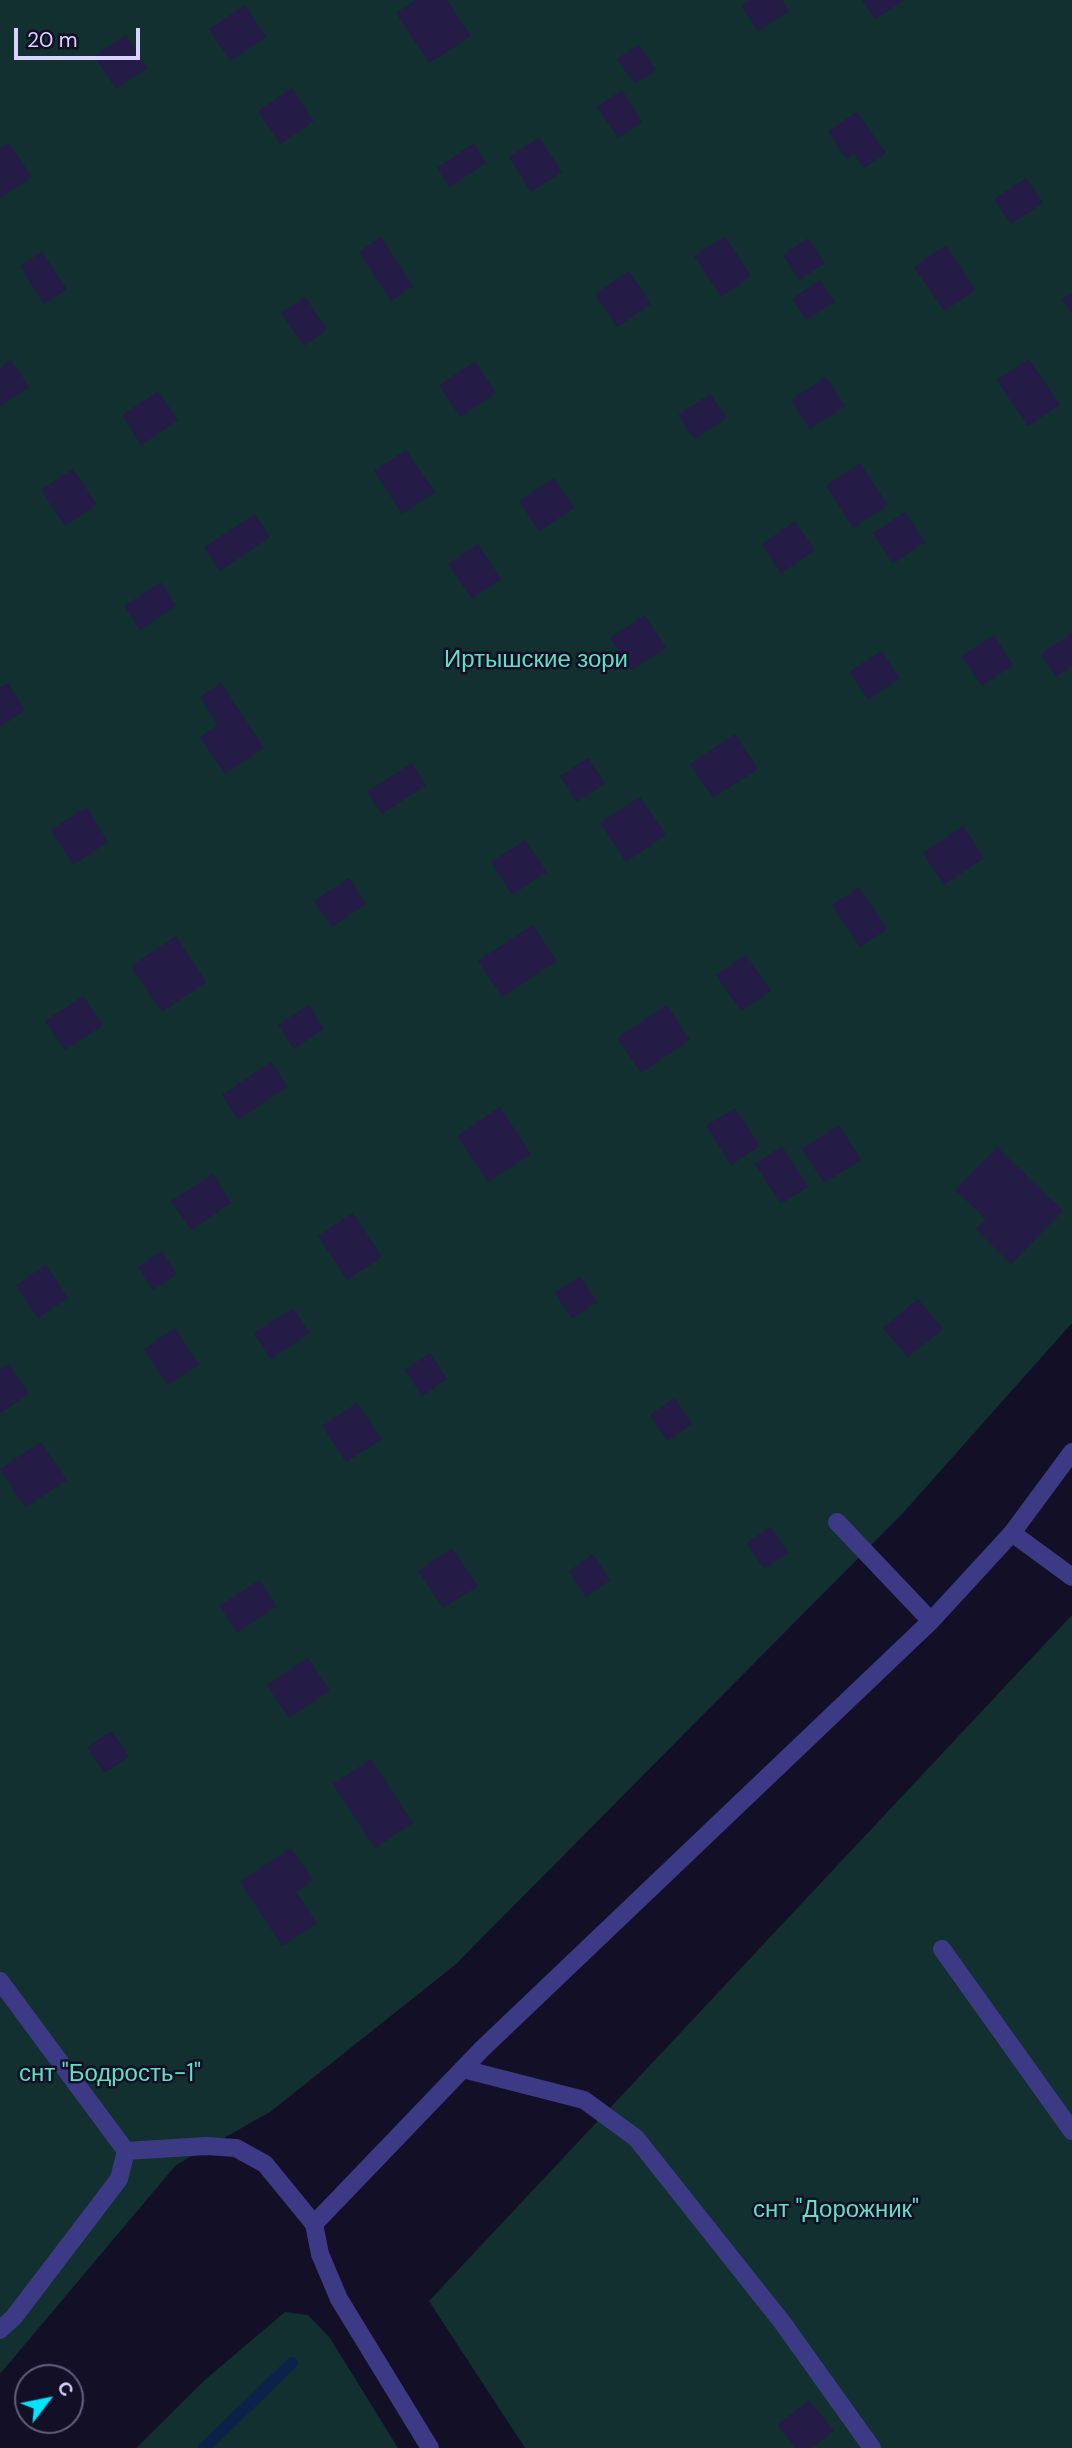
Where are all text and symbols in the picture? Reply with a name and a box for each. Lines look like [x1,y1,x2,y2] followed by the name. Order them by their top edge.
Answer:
[18,14,144,58] scale bar
[27,26,78,54] text: 20 m
[444,647,628,675] park label: Иртышские зори
[19,2061,201,2089] park label: снт "Бодрость-1"
[753,2197,919,2225] park label: снт "Дорожник"
[14,2364,84,2434] north arrow
[51,2376,80,2401] text: С

